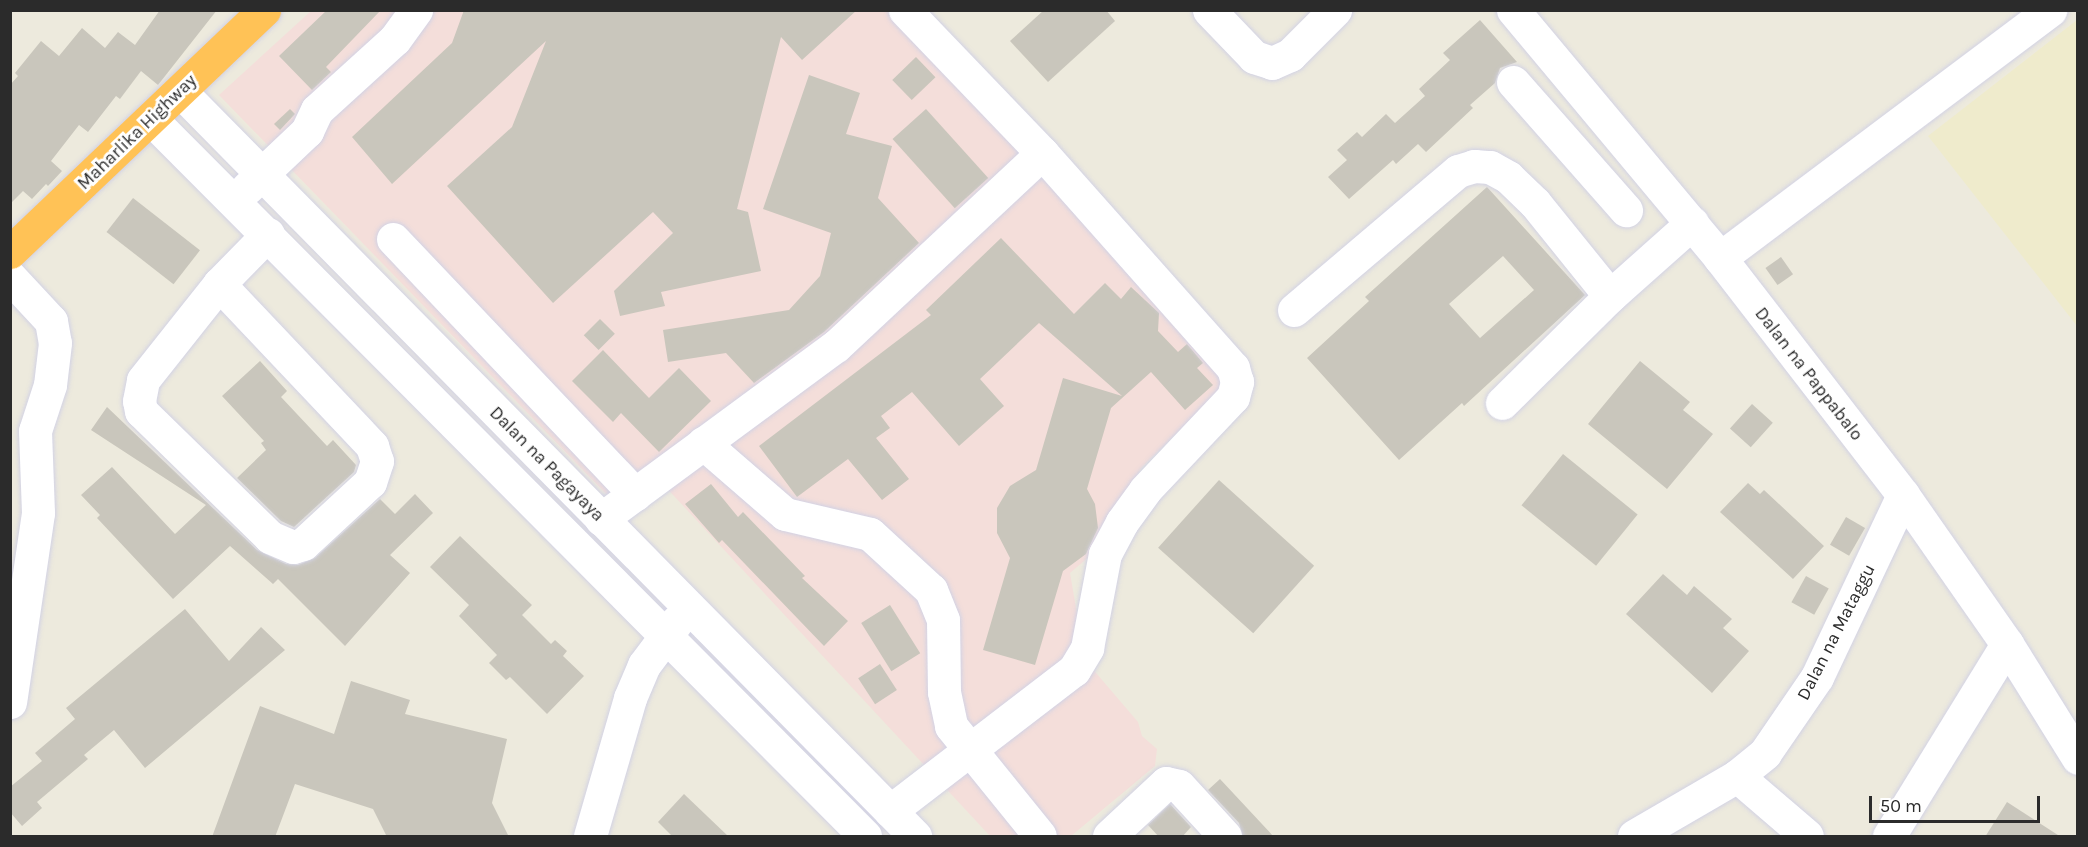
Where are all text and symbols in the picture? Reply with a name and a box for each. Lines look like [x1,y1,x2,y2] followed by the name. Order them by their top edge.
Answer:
[73,70,201,194] street label: Maharlika Highway
[1750,303,1868,445] street label: Dalan na Pappabalo
[485,402,609,526] street label: Dalan na Pagayaya
[1792,560,1880,704] street label: Dalan na Mataggu
[1872,784,2043,822] scale bar
[1880,795,1922,817] text: 50 m

